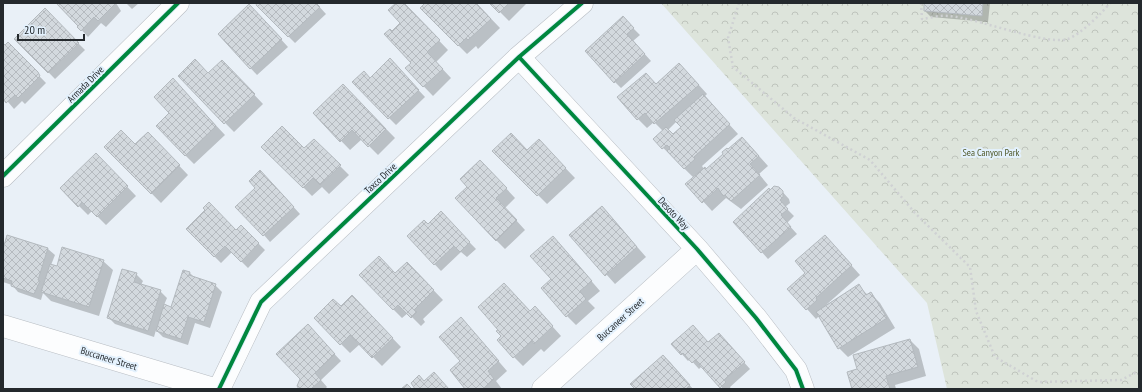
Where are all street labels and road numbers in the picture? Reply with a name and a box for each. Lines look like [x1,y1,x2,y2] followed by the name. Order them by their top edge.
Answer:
[64,63,106,105] street label: Armada Drive
[361,160,399,197] street label: Taxco Drive
[655,194,692,233] street label: Desoto Way
[594,295,646,344] street label: Buccaneer Street
[79,344,139,373] street label: Buccaneer Street

